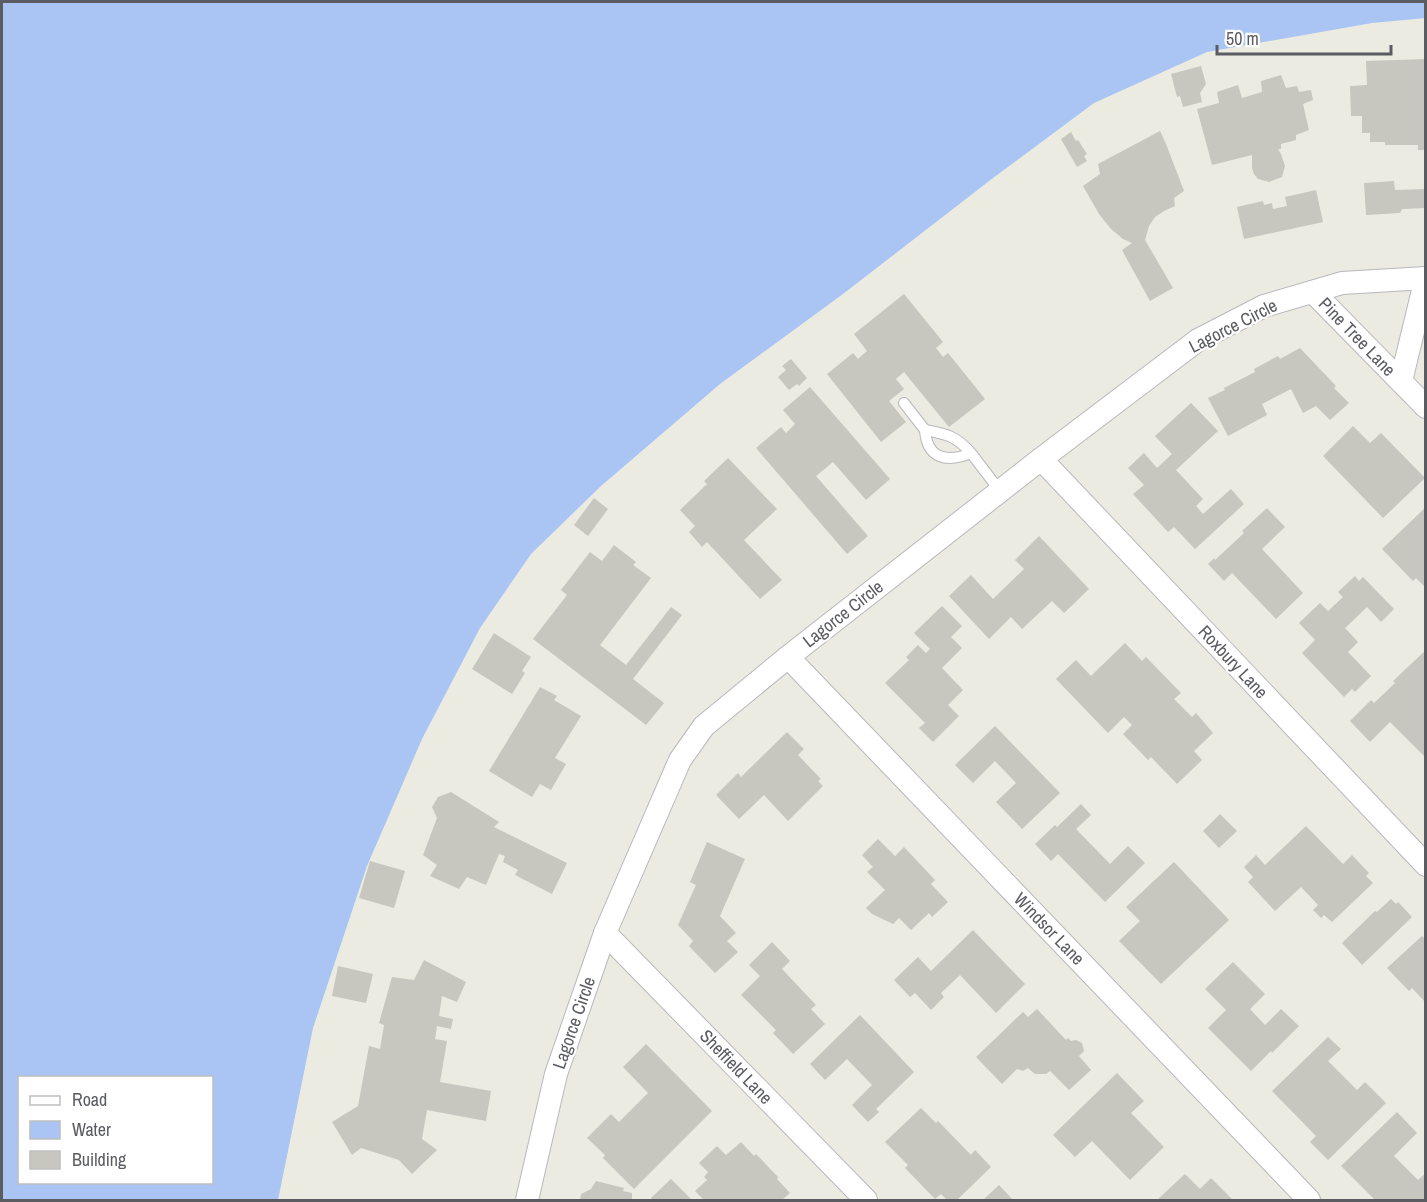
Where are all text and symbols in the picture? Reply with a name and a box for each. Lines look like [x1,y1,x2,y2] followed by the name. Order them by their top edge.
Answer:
[1217,18,1391,56] scale bar
[1226,26,1259,51] text: 50 m
[1313,292,1401,382] street label: Pine Tree Lane
[1184,293,1281,358] street label: Lagorce Circle
[797,574,888,653] street label: Lagorce Circle
[1193,620,1274,704] street label: Roxbury Lane
[1008,887,1090,970] street label: Windsor Lane
[546,973,601,1072] street label: Lagorce Circle
[694,1024,778,1109] street label: Sheffield Lane
[18,1076,213,1184] legend
[72,1087,107,1112] text: Road
[72,1117,111,1142] text: Water
[72,1147,127,1172] text: Building

